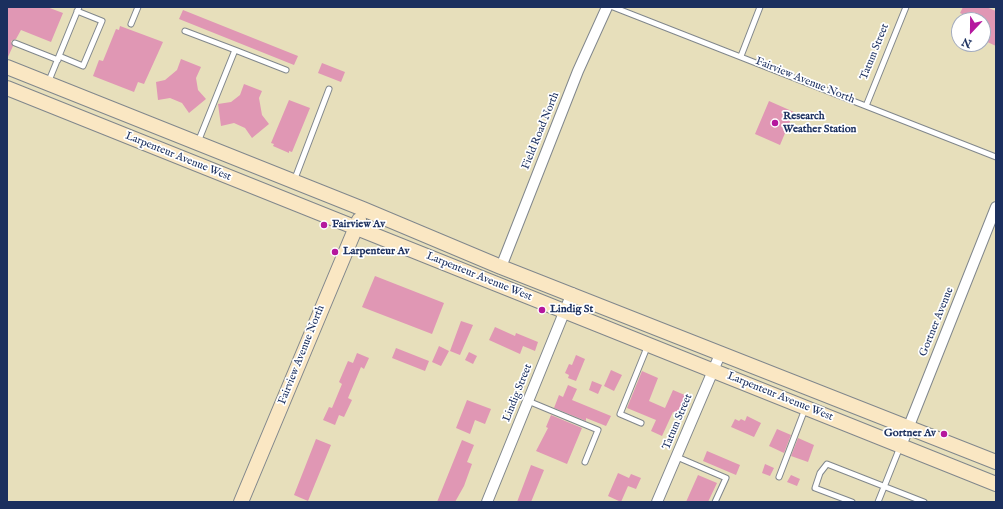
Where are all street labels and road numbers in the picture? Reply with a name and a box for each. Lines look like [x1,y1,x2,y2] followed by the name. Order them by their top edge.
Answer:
[858,22,892,82] street label: Tatum Street
[753,55,857,107] street label: Fairview Avenue North
[519,90,563,172] street label: Field Road North
[123,130,233,184] street label: Larpenteur Avenue West
[424,250,534,304] street label: Larpenteur Avenue West
[917,285,957,359] street label: Gortner Avenue
[276,303,328,407] street label: Fairview Avenue North
[500,362,536,424] street label: Lindig Street
[725,370,835,424] street label: Larpenteur Avenue West
[660,392,696,452] street label: Tatum Street

